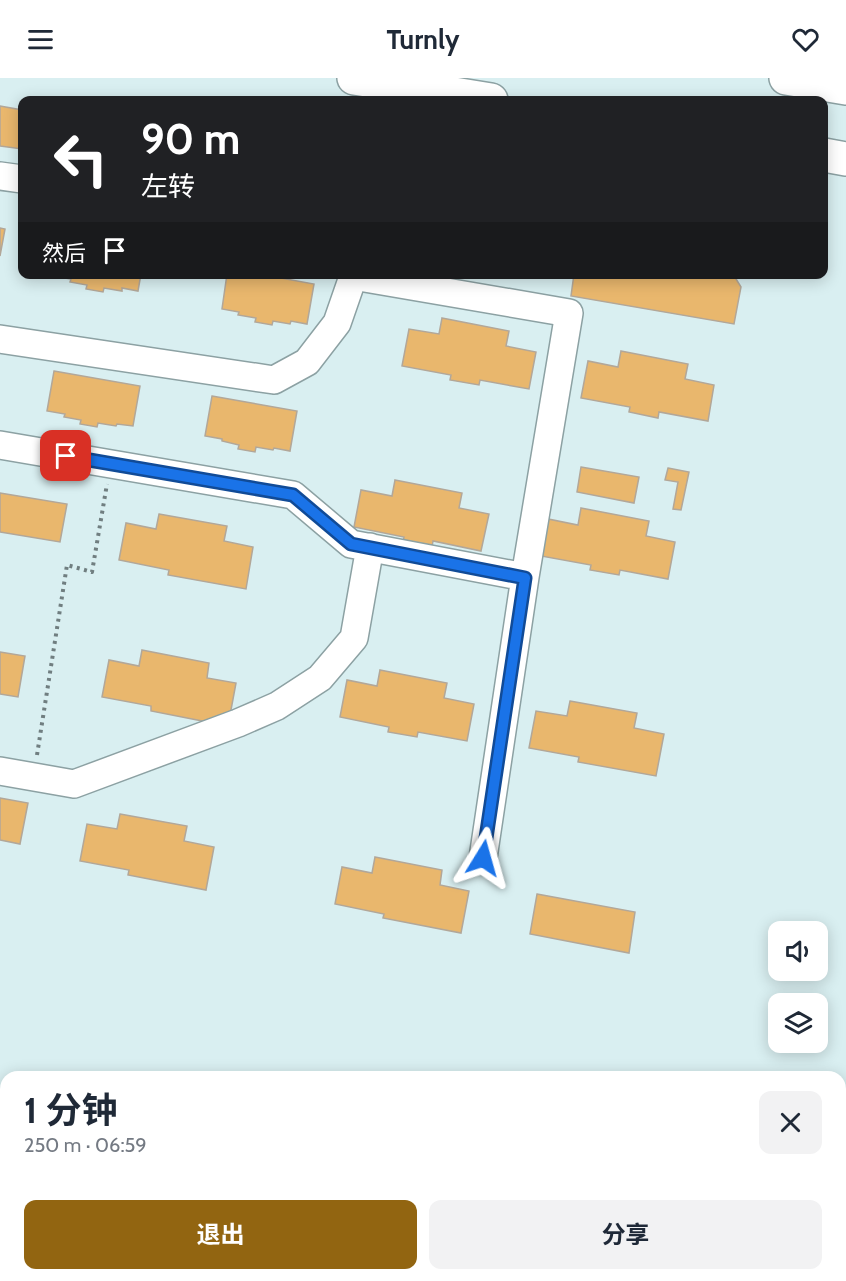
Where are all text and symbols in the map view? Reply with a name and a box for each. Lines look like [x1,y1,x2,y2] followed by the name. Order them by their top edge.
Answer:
[24,23,57,56] icon: menu
[387,23,459,56] text: Turnly
[789,23,822,56] icon: heart
[141,113,240,165] text: 90 m
[42,120,120,198] icon: left
[141,170,195,203] text: 左转
[98,234,131,267] icon: arrive
[42,240,86,267] text: 然后
[40,430,91,481] pin
[49,439,82,472] icon: arrive
[451,826,515,890] position arrow
[768,921,828,1053] map controls
[768,921,828,981] button: sound
[768,993,828,1053] button: layers
[24,1088,117,1132] text: 1 分钟
[759,1091,822,1154] button: close
[24,1133,147,1157] text: 250 m · 06:59
[24,1200,417,1269] button: 退出
[429,1200,822,1269] button: 分享

